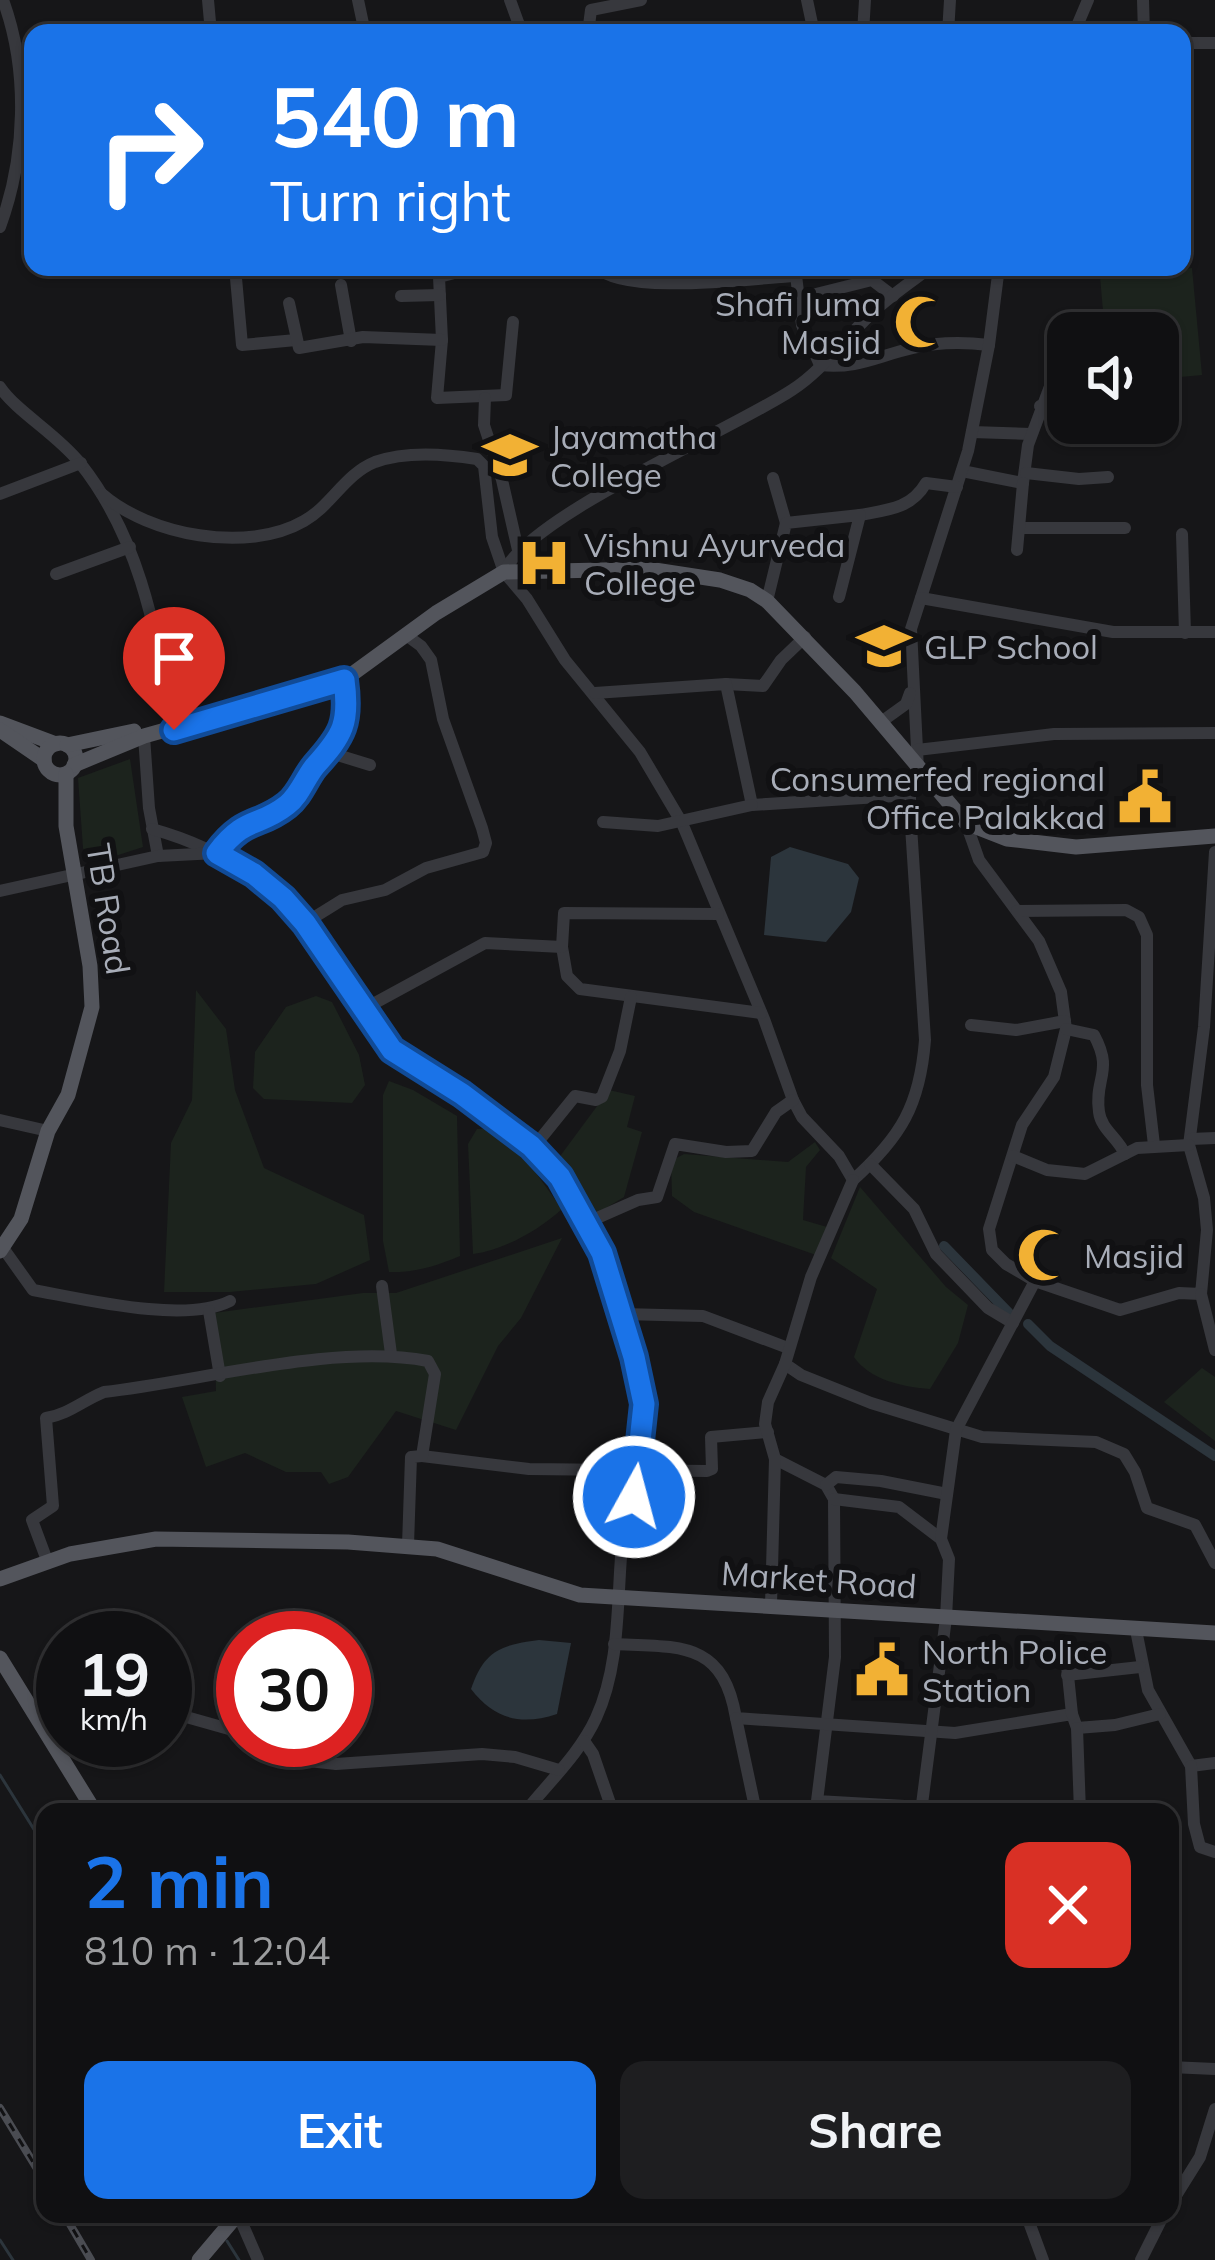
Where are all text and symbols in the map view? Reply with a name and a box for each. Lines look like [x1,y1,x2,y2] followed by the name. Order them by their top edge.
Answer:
[270,63,520,168] text: 540 m
[72,72,228,228] icon: right
[270,167,511,235] text: Turn right
[715,283,881,362] place label: Shafi Juma Masjid
[892,293,950,351] mosque icon: Shafi Juma Masjid
[1047,312,1179,444] map controls
[1047,312,1179,444] button: sound
[550,416,717,495] place label: Jayamatha College
[481,426,539,484] school or university icon: Jayamatha College
[584,524,845,603] place label: Vishnu Ayurveda College
[515,534,573,592] hospital icon: Vishnu Ayurveda College
[123,607,225,730] pin
[855,617,913,675] school or university icon: GLP School
[141,625,207,691] icon: arrive
[924,626,1098,667] place label: GLP School
[770,758,1105,837] place label: Consumerfed regional Office Palakkad
[1116,768,1174,826] public building icon: Consumerfed regional Office Palakkad
[78,841,140,977] street label: TB Road
[1015,1226,1073,1284] mosque icon: Masjid
[1084,1235,1184,1276] place label: Masjid
[571,1434,697,1560] position arrow
[720,1552,918,1606] street label: Market Road
[216,1611,372,1767] speed limit sign: 30
[922,1631,1107,1710] place label: North Police Station
[78,1636,150,1711] text: 19
[853,1641,911,1699] public building icon: North Police Station
[80,1700,148,1738] text: km/h
[84,1836,274,1926] text: 2 min
[1005,1842,1131,1968] button: close
[84,1926,330,1975] text: 810 m · 12:04
[84,2061,596,2199] button: Exit
[620,2061,1131,2199] button: Share

